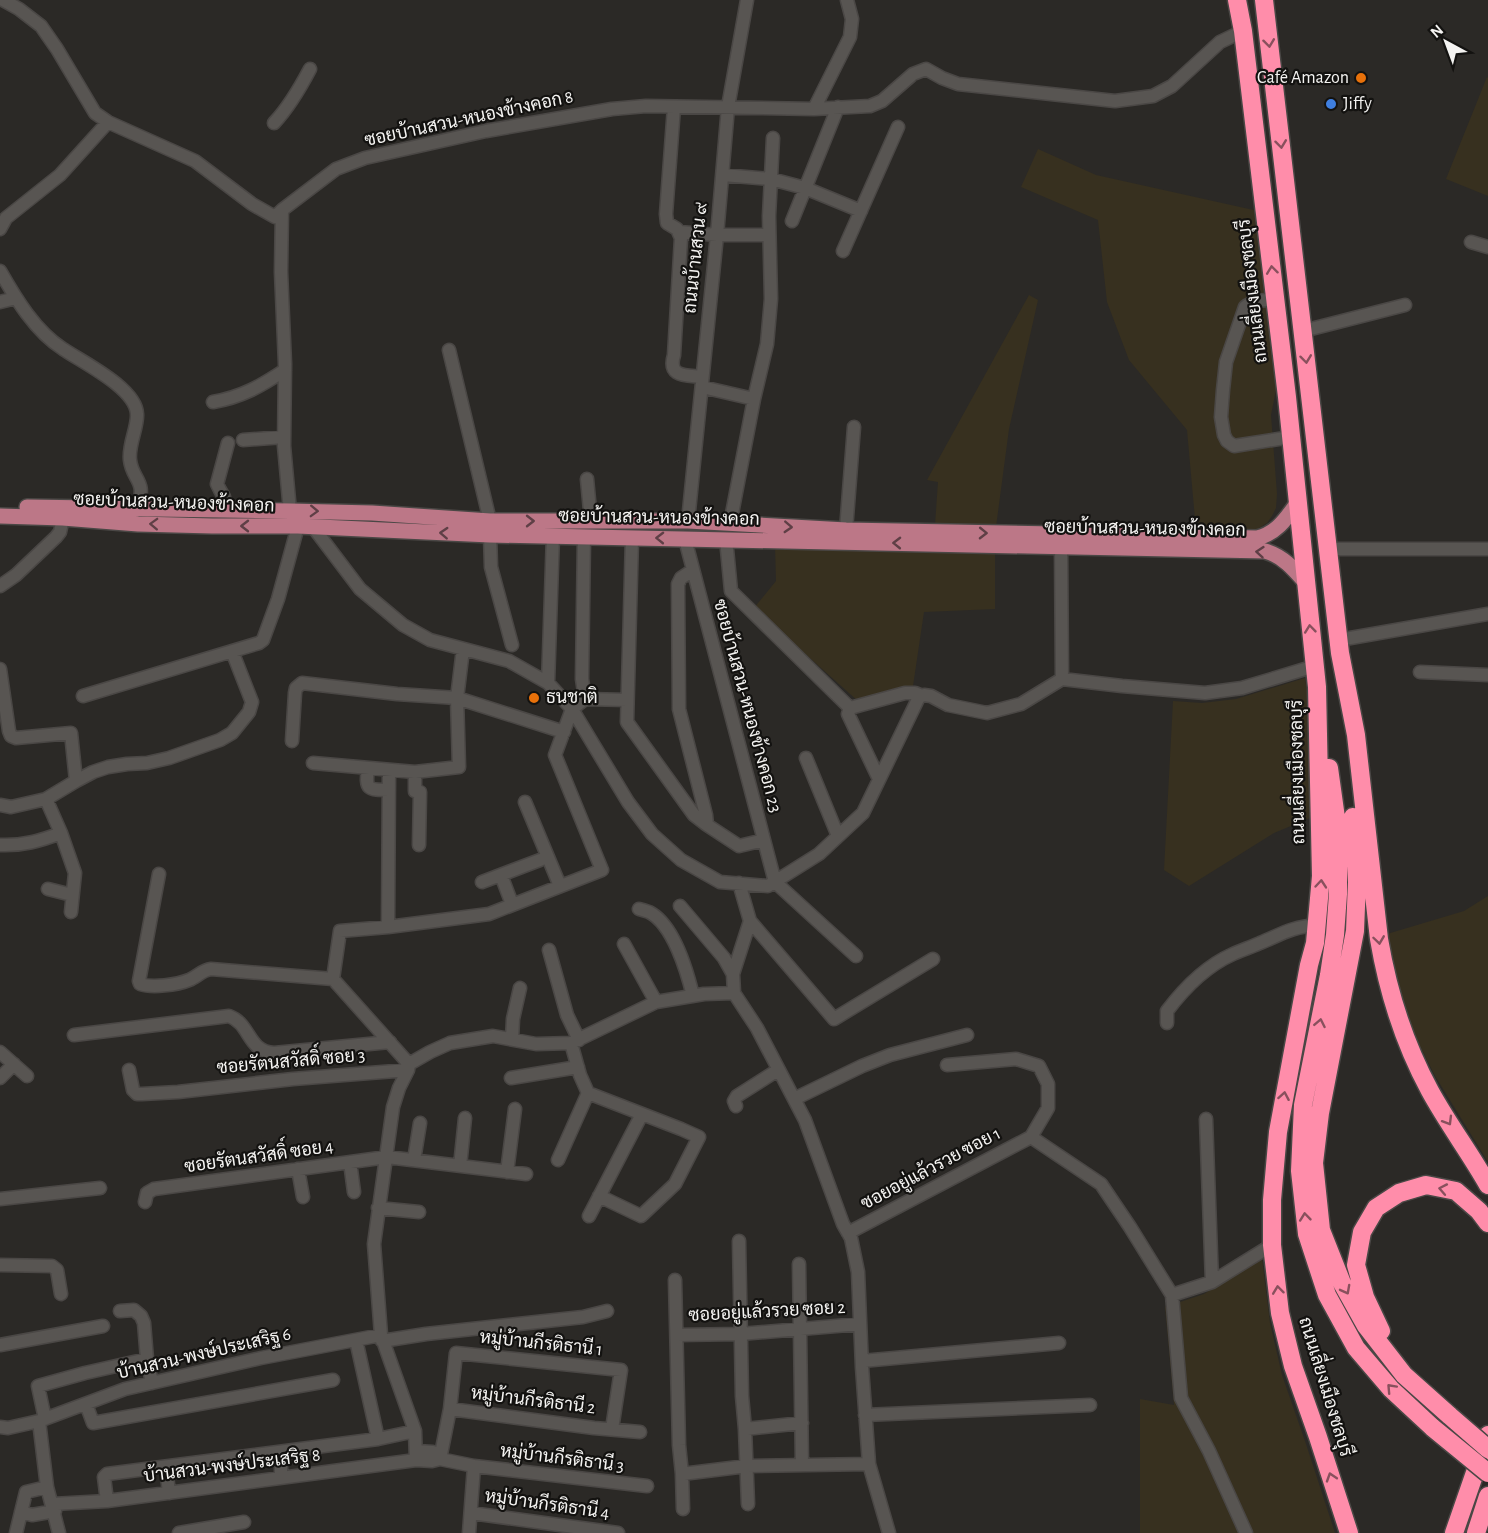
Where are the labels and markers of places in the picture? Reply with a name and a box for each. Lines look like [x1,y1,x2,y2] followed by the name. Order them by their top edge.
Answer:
[1257,69,1349,87] place label: Café Amazon
[1354,71,1368,85] marker: Café Amazon
[1343,95,1372,113] place label: Jiffy
[1324,97,1338,111] marker: Jiffy
[546,686,598,707] place label: ธนชาติ
[527,691,541,705] marker: ธนชาติ

